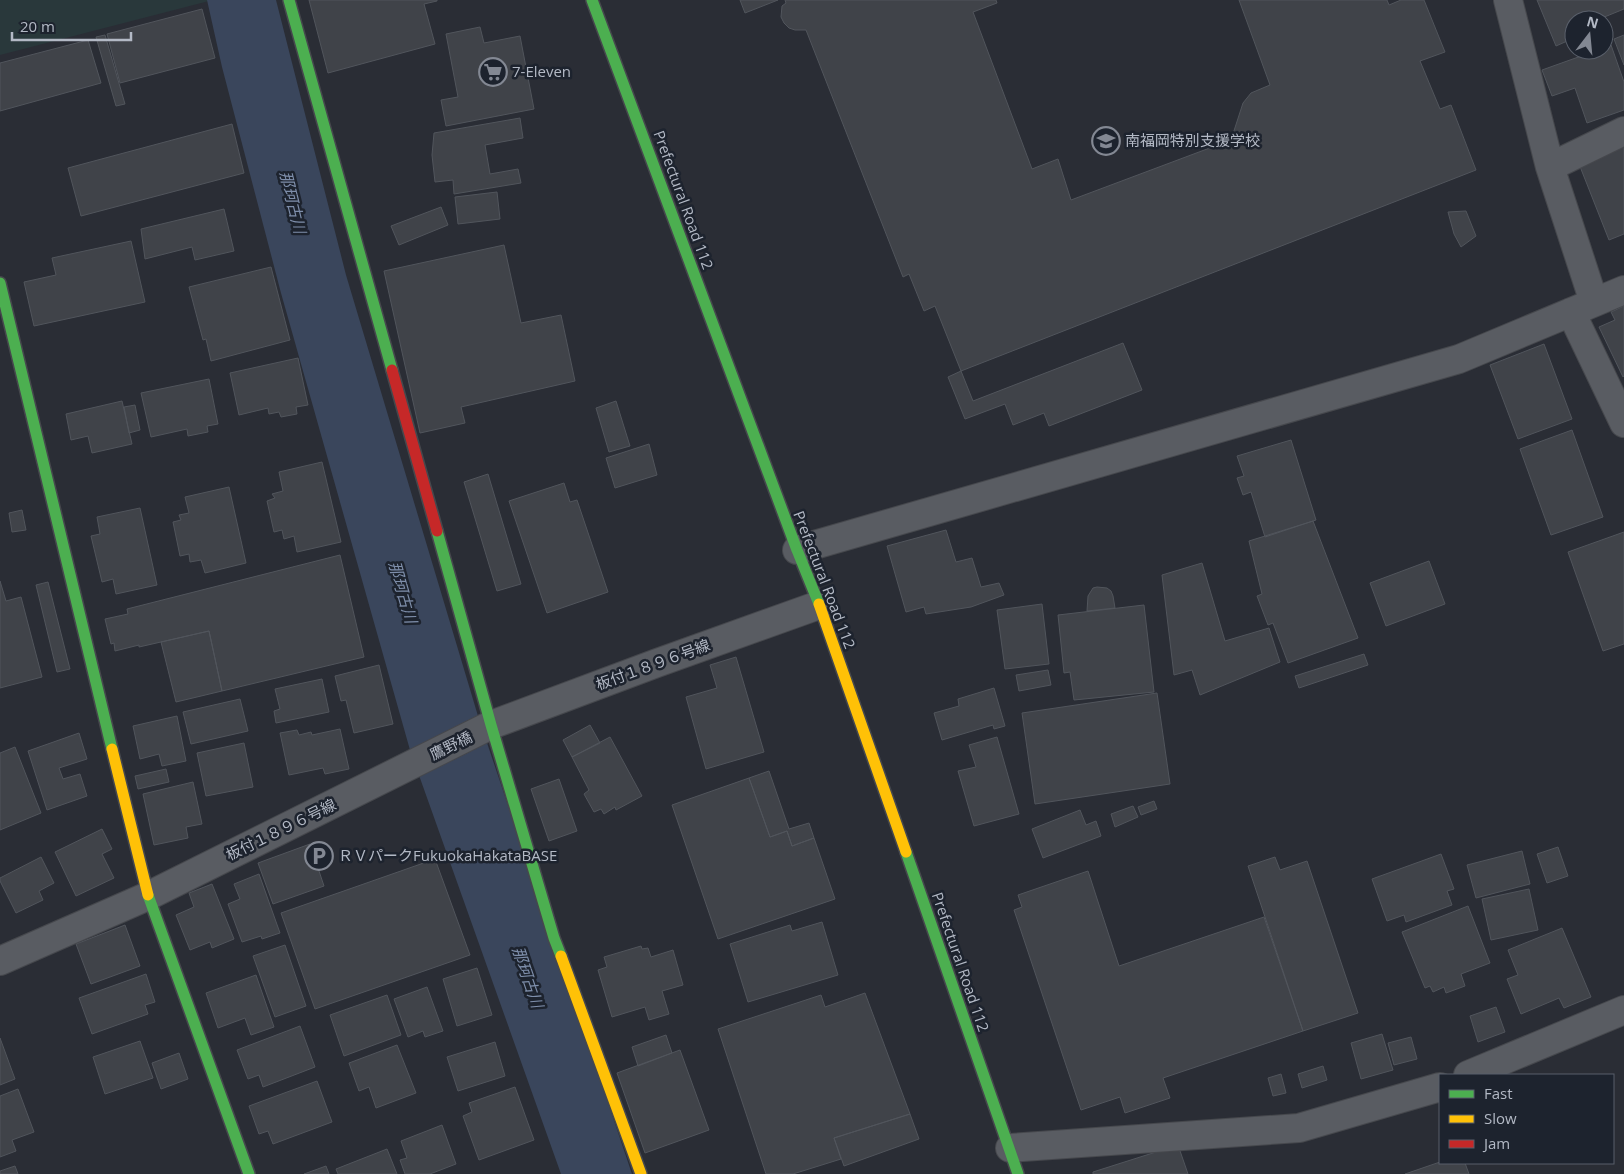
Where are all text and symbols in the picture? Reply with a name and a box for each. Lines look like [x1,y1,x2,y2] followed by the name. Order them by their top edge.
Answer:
[12,10,131,42] scale bar
[1564,10,1614,60] north arrow
[1585,11,1601,33] text: N
[20,16,55,36] text: 20 m
[478,57,508,87] supermarket icon: 7-Eleven
[512,61,571,81] place label: 7-Eleven
[1091,126,1121,156] school or university icon: 南福岡特別支援学校
[650,127,718,272] street label: Prefectural Road 112
[1125,130,1260,150] place label: 南福岡特別支援学校
[275,168,312,238] water label: 那珂古川
[789,508,860,652] street label: Prefectural Road 112
[384,558,423,628] water label: 那珂古川
[593,634,712,694] street label: 板付１８９６号線
[426,726,475,764] street label: 鷹野橋
[222,794,339,864] street label: 板付１８９６号線
[304,841,334,871] parking icon: ＲＶパークFukuokaHakataBASE
[338,845,557,865] place label: ＲＶパークFukuokaHakataBASE
[928,889,994,1034] street label: Prefectural Road 112
[507,943,549,1013] water label: 那珂古川
[1439,1074,1614,1164] legend
[1484,1083,1513,1103] text: Fast
[1484,1108,1517,1128] text: Slow
[1482,1133,1510,1153] text: Jam

